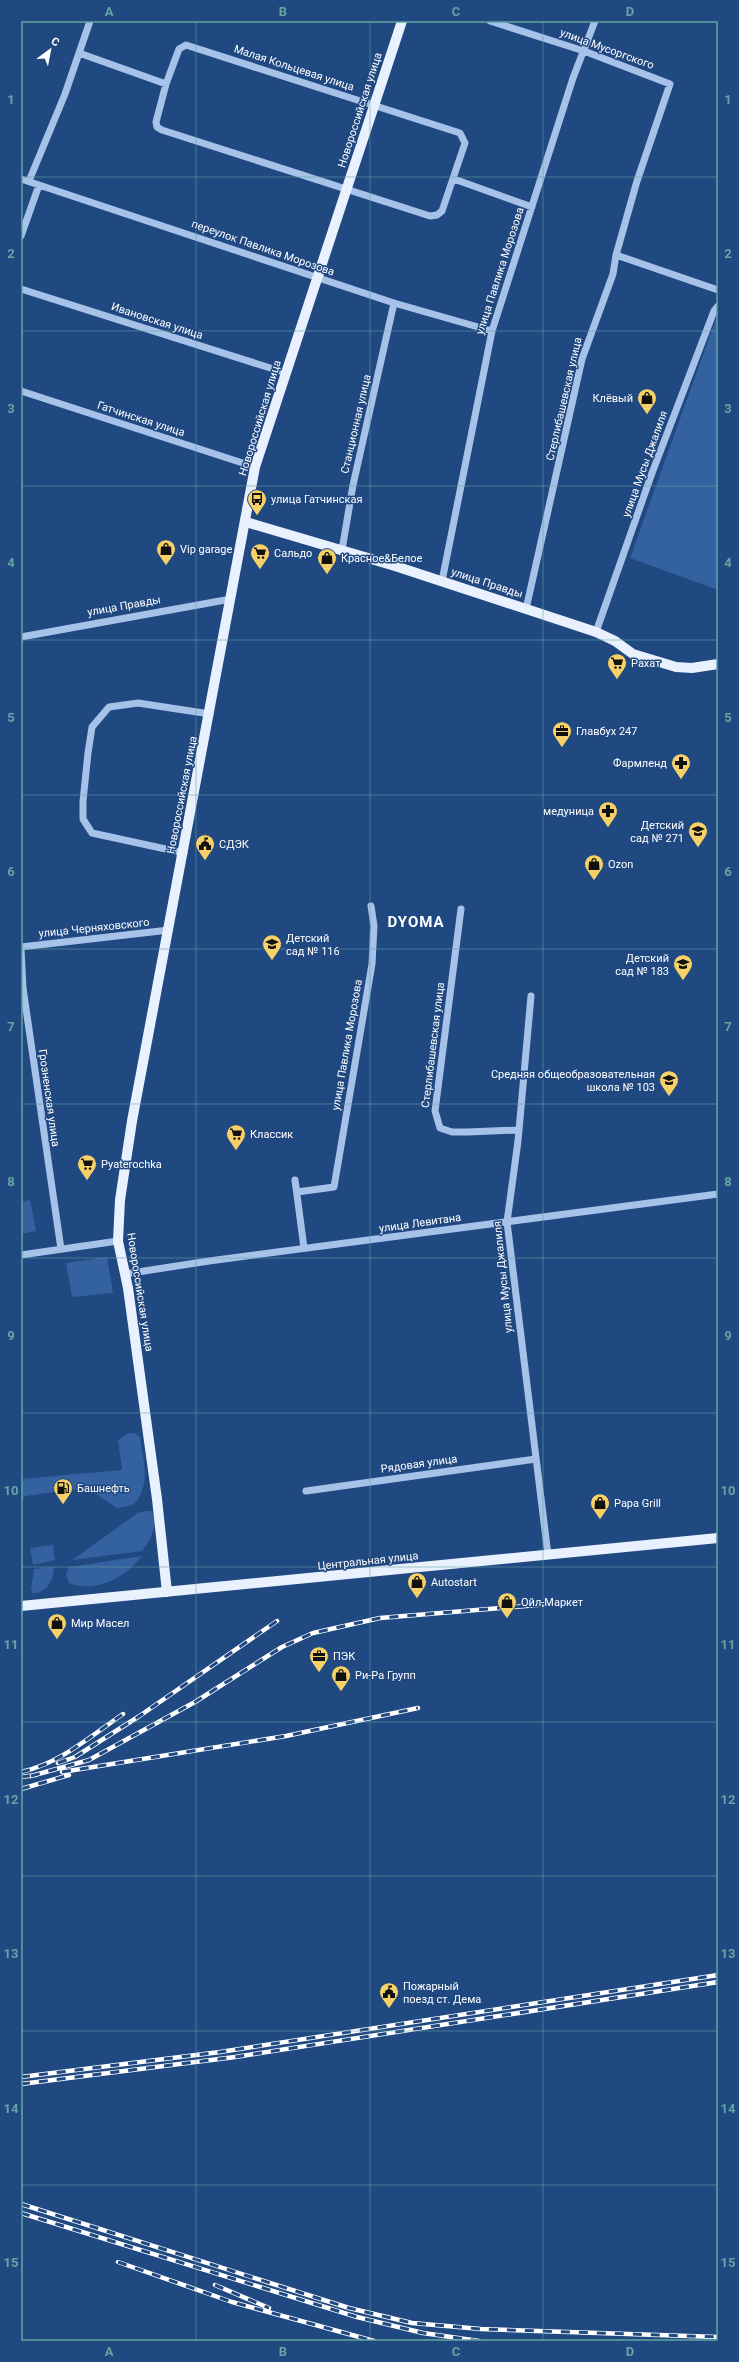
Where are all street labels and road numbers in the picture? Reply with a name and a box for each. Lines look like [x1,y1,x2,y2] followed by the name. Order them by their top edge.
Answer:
[558,26,656,72] street label: улица Мусоргского
[232,42,356,94] street label: Малая Кольцевая улица
[335,51,385,169] street label: Новороссийская улица
[473,206,527,336] street label: улица Павлика Морозова
[190,217,336,279] street label: переулок Павлика Морозова
[109,300,205,342] street label: Ивановская улица
[543,336,585,462] street label: Стерлибашевская улица
[236,359,284,477] street label: Новороссийская улица
[338,373,374,475] street label: Станционная улица
[95,399,187,439] street label: Гатчинская улица
[620,409,670,519] street label: улица Мусы Джалиля
[450,565,524,601] street label: улица Правды
[86,593,162,619] street label: улица Правды
[164,735,200,855] street label: Новороссийская улица
[38,916,150,940] street label: улица Черняховского
[329,978,365,1112] street label: улица Павлика Морозова
[419,981,447,1109] street label: Стерлибашевская улица
[36,1048,62,1148] street label: Грозненская улица
[378,1211,462,1235] street label: улица Левитана
[491,1220,515,1334] street label: улица Мусы Джалиля
[124,1232,156,1352] street label: Новороссийская улица
[380,1452,458,1476] street label: Рядовая улица
[317,1549,419,1573] street label: Центральная улица

